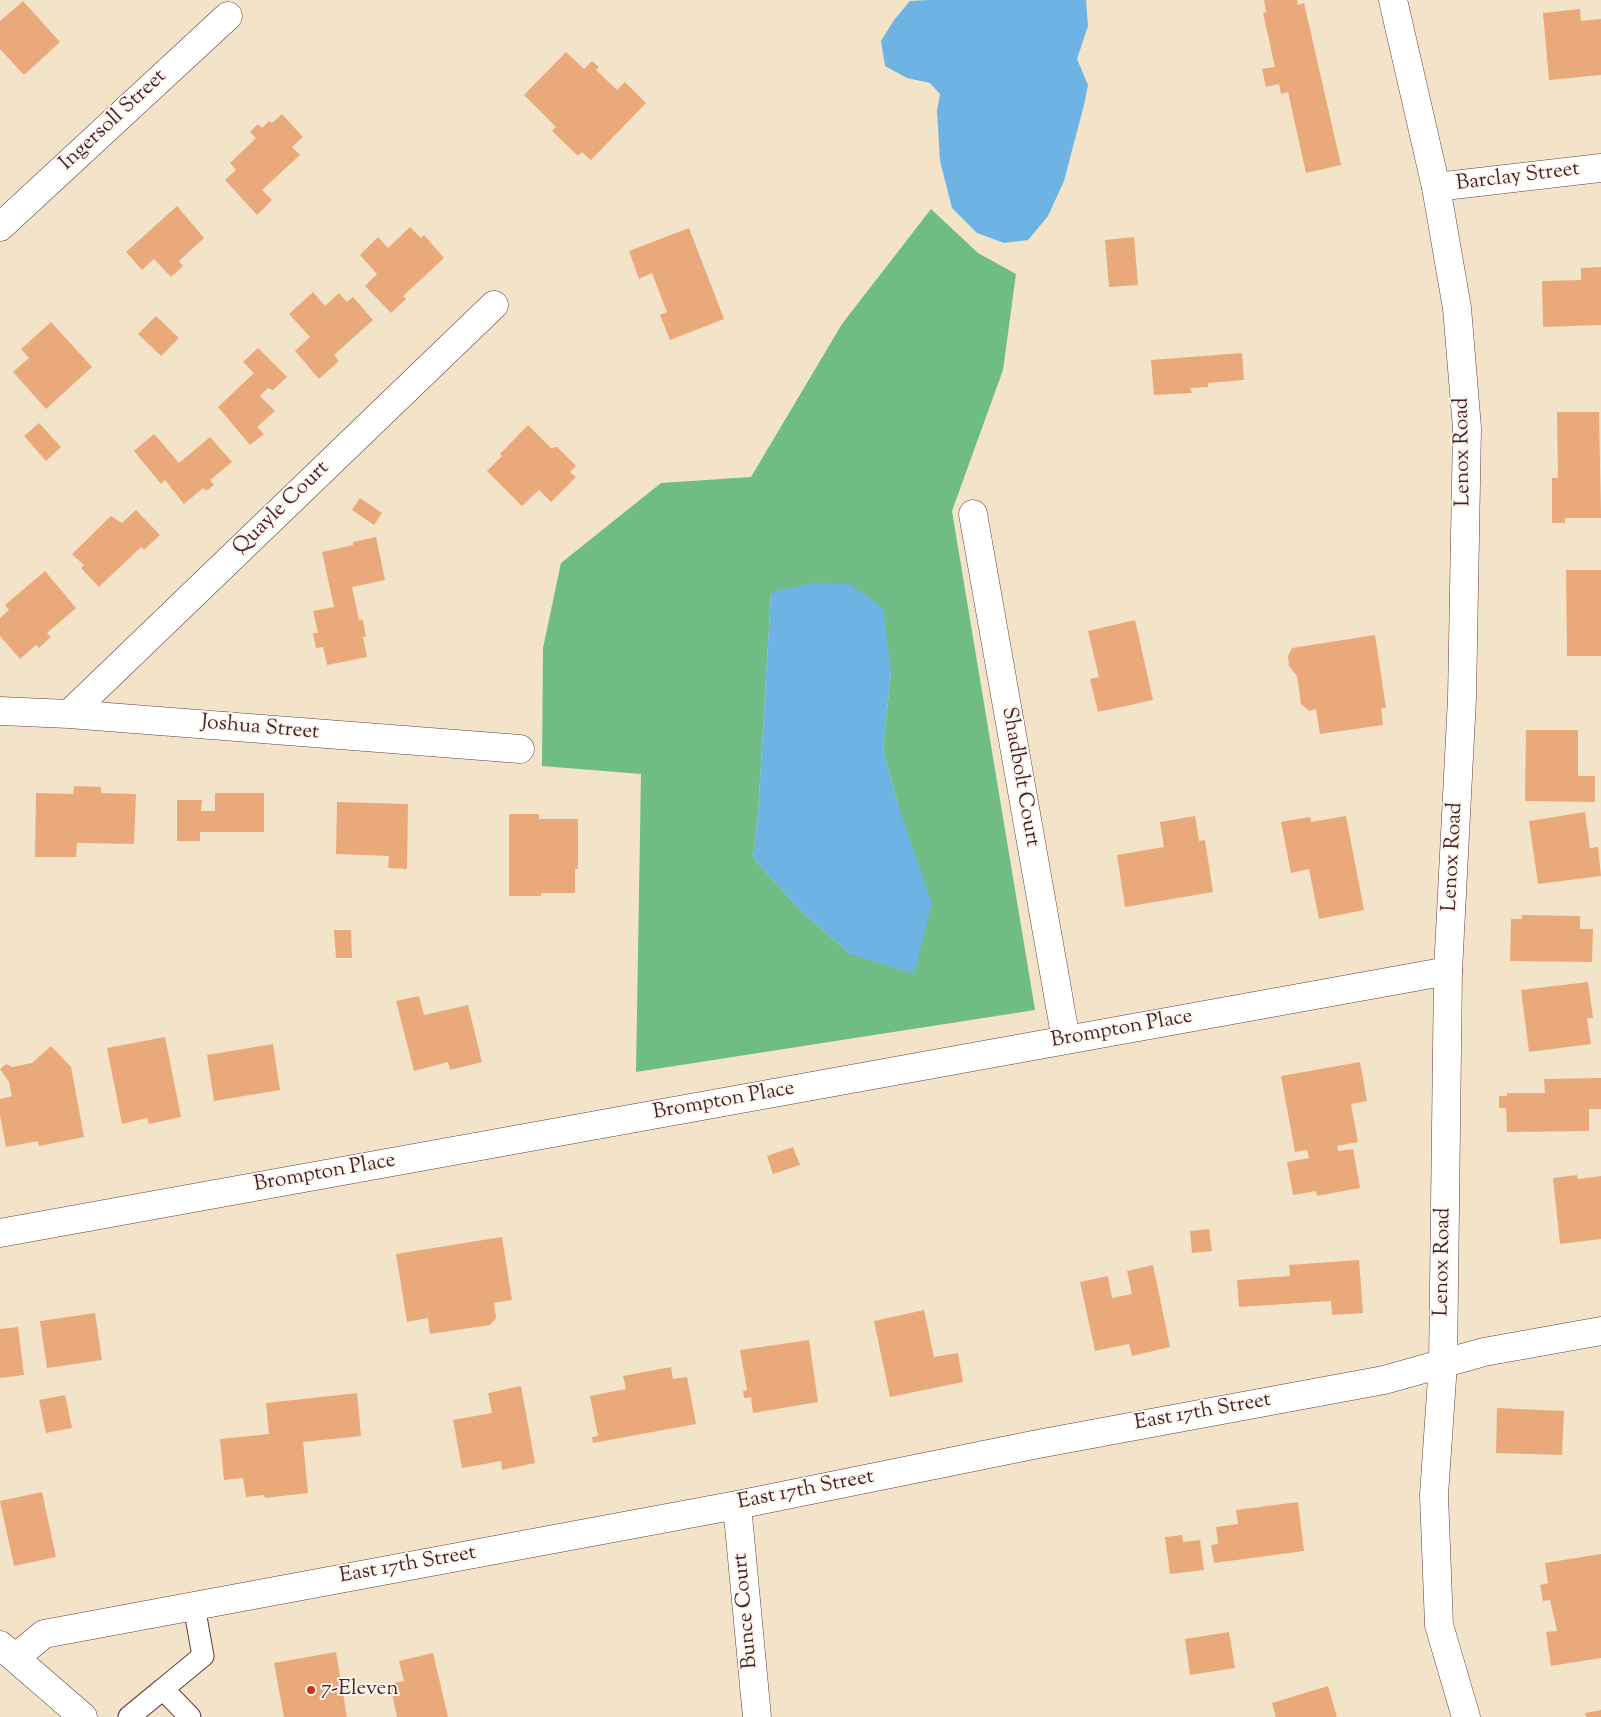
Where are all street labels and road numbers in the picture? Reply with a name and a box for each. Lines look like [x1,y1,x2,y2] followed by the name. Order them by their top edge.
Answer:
[55,65,173,177] street label: Ingersoll Street
[1455,158,1581,198] street label: Barclay Street
[1450,397,1478,507] street label: Lenox Road
[229,457,335,561] street label: Quayle Court
[994,705,1044,849] street label: Shadbolt Court
[200,711,320,747] street label: Joshua Street
[1439,802,1469,912] street label: Lenox Road
[1049,1005,1195,1055] street label: Brompton Place
[651,1077,797,1127] street label: Brompton Place
[252,1149,398,1199] street label: Brompton Place
[1430,1207,1458,1317] street label: Lenox Road
[1133,1389,1273,1437] street label: East 17th Street
[736,1465,876,1517] street label: East 17th Street
[338,1542,478,1590] street label: East 17th Street
[729,1552,765,1670] street label: Bunce Court

